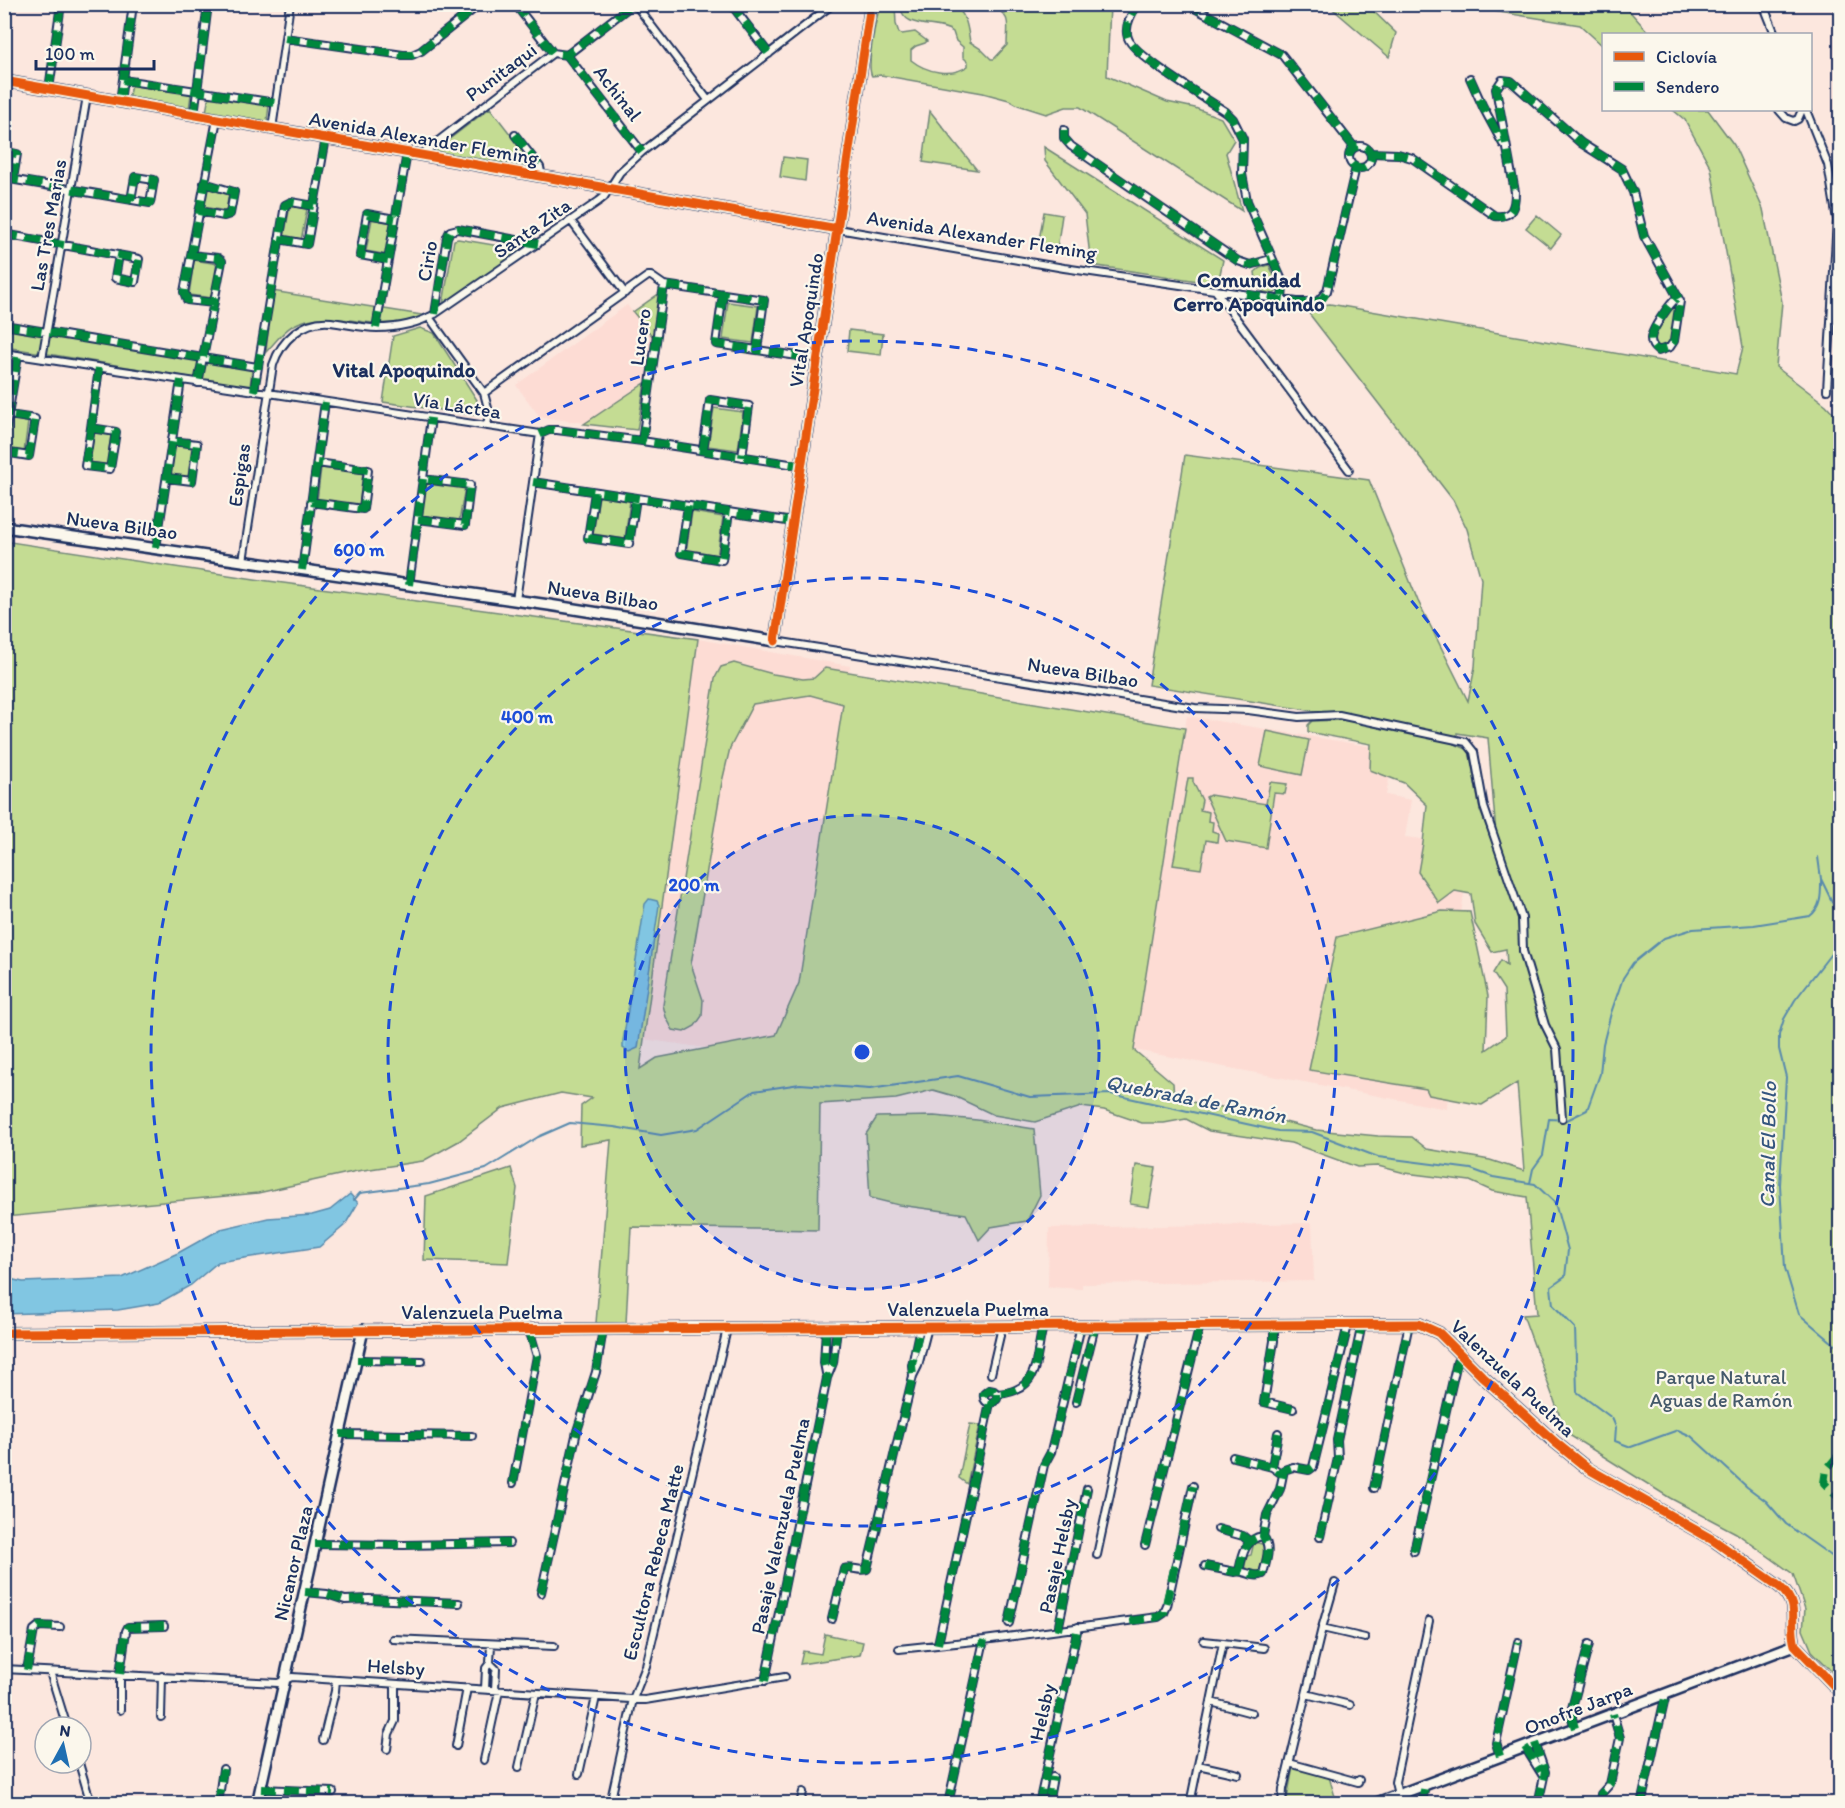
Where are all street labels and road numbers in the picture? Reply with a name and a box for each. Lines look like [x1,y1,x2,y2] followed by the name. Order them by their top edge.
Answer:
[461,37,541,107] street label: Punitaqui
[589,60,647,126] street label: Achinal
[307,106,541,170] street label: Avenida Alexander Fleming
[25,157,71,293] street label: Las Tres Marias
[489,192,576,263] street label: Santa Zita
[865,205,1099,265] street label: Avenida Alexander Fleming
[412,239,442,283] street label: Cirio
[784,251,828,389] street label: Vital Apoquindo
[624,307,656,367] street label: Lucero
[411,386,503,424] street label: Vía Láctea
[223,442,255,508] street label: Espigas
[65,505,179,545] street label: Nueva Bilbao
[546,574,660,616] street label: Nueva Bilbao
[1026,651,1140,693] street label: Nueva Bilbao
[887,1297,1049,1321] street label: Valenzuela Puelma
[401,1300,563,1324] street label: Valenzuela Puelma
[1446,1314,1580,1442] street label: Valenzuela Puelma
[745,1416,815,1636] street label: Pasaje Valenzuela Puelma
[617,1461,689,1663] street label: Escultora Rebeca Matte
[1033,1496,1081,1616] street label: Pasaje Helsby
[268,1503,318,1623] street label: Nicanor Plaza
[366,1653,426,1681] street label: Helsby
[1521,1676,1636,1740] street label: Onofre Jarpa
[1024,1681,1060,1743] street label: Helsby

